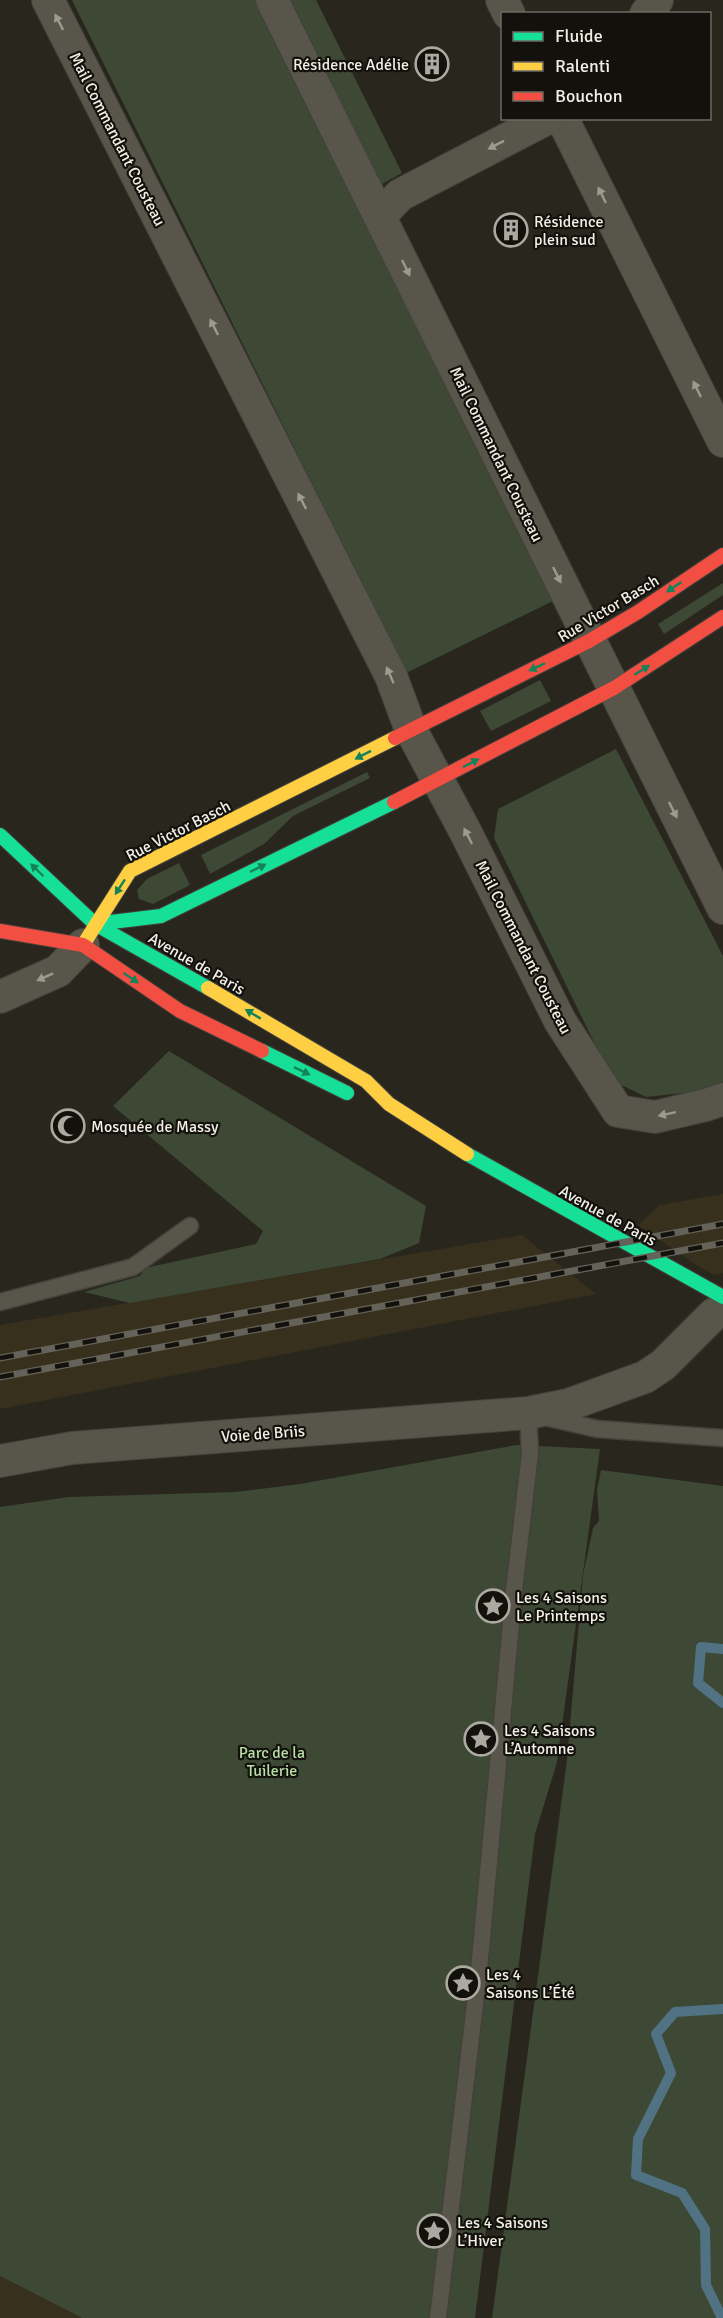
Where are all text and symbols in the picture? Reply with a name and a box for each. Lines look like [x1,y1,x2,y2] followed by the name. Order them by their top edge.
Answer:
[501,12,711,120] legend
[55,14,64,31] one-way arrow
[555,25,603,47] text: Fluide
[414,46,450,82] building icon: Résidence Adélie
[65,49,170,230] street label: Mail Commandant Cousteau
[293,55,409,75] place label: Résidence Adélie
[555,55,610,77] text: Ralenti
[555,85,623,107] text: Bouchon
[487,140,504,150] one-way arrow
[597,186,606,203] one-way arrow
[493,212,529,248] building icon: Résidence plein sud
[534,212,603,250] place label: Résidence plein sud
[401,260,410,277] one-way arrow
[209,319,219,336] one-way arrow
[445,364,547,545] street label: Mail Commandant Cousteau
[693,380,702,397] one-way arrow
[298,493,307,510] one-way arrow
[552,567,561,584] one-way arrow
[554,571,663,647] street label: Rue Victor Basch
[667,581,683,593] one-way arrow
[528,662,545,671] one-way arrow
[634,665,651,676] one-way arrow
[386,667,395,684] one-way arrow
[354,750,371,760] one-way arrow
[462,759,480,769] one-way arrow
[123,796,234,866] street label: Rue Victor Basch
[668,801,678,818] one-way arrow
[463,827,473,845] one-way arrow
[471,857,576,1038] street label: Mail Commandant Cousteau
[31,863,45,877] one-way arrow
[250,863,267,873] one-way arrow
[115,879,126,895] one-way arrow
[145,928,248,1000] street label: Avenue de Paris
[37,972,54,981] one-way arrow
[123,972,139,983] one-way arrow
[245,1009,261,1020] one-way arrow
[293,1066,310,1076] one-way arrow
[50,1108,86,1144] mosque icon: Mosquée de Massy
[657,1110,676,1119] one-way arrow
[91,1117,219,1137] place label: Mosquée de Massy
[555,1181,660,1251] street label: Avenue de Paris
[221,1421,306,1447] street label: Voie de Briis
[475,1588,511,1624] place icon: Les 4 Saisons Le Printemps
[516,1588,607,1626] place label: Les 4 Saisons Le Printemps
[463,1721,499,1757] place icon: Les 4 Saisons L’Automne
[504,1721,595,1759] place label: Les 4 Saisons L’Automne
[239,1743,305,1781] park label: Parc de la Tuilerie
[445,1965,481,2001] place icon: Les 4 Saisons L’Été
[486,1965,575,2003] place label: Les 4 Saisons L’Été
[416,2213,452,2249] place icon: Les 4 Saisons L’Hiver
[457,2213,548,2251] place label: Les 4 Saisons L’Hiver

